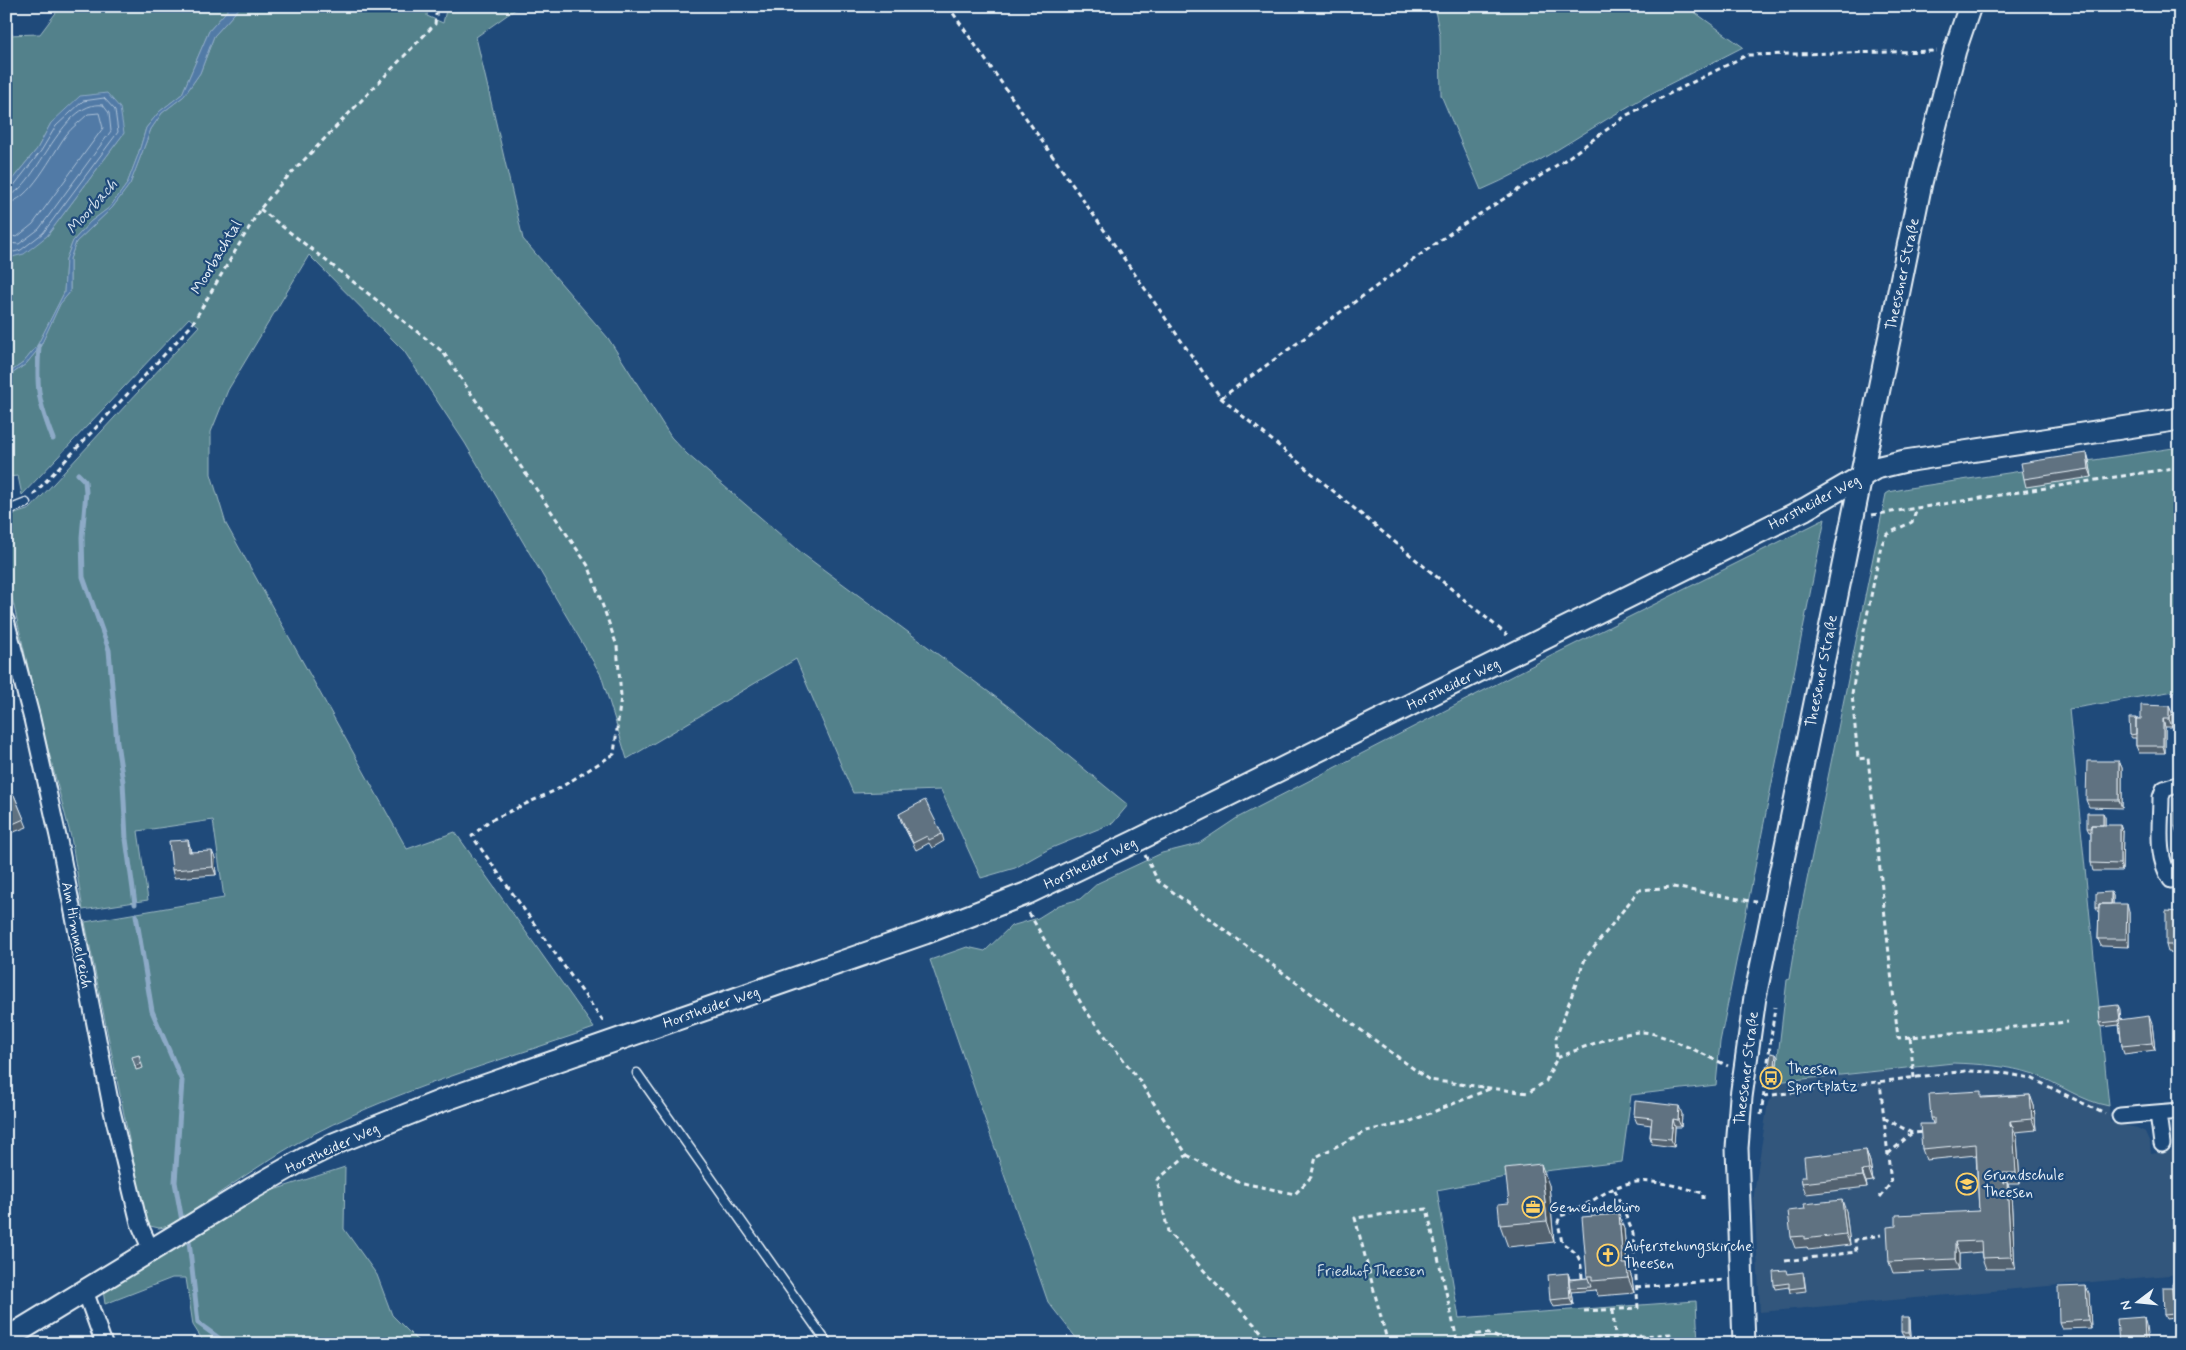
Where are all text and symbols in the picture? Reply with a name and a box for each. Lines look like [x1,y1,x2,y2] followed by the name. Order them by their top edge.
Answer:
[62,175,123,239] water label: Moorbach
[187,216,247,298] street label: Moorbachtal
[1881,216,1925,332] street label: Theesener Straße
[1765,470,1864,535] street label: Horstheider Weg
[1801,613,1843,729] street label: Theesener Straße
[1404,654,1503,716] street label: Horstheider Weg
[1041,833,1140,895] street label: Horstheider Weg
[56,880,96,991] street label: Am Himmelreich
[660,982,762,1034] street label: Horstheider Weg
[1730,1010,1764,1126] street label: Theesener Straße
[1787,1060,1858,1097] place label: Theesen Sportplatz
[1759,1066,1783,1090] bus stop icon: Theesen Sportplatz
[282,1119,382,1179] street label: Horstheider Weg
[1983,1166,2064,1203] place label: Grundschule Theesen
[1955,1172,1979,1196] school or university icon: Grundschule Theesen
[1521,1195,1545,1219] office icon: Gemeindebüro
[1549,1198,1640,1218] place label: Gemeindebüro
[1624,1237,1752,1274] place label: Auferstehungskirche Theesen
[1596,1243,1620,1267] church icon: Auferstehungskirche Theesen
[1317,1262,1425,1282] park label: Friedhof Theesen
[2114,1278,2164,1328] north arrow
[2117,1298,2136,1312] text: N

